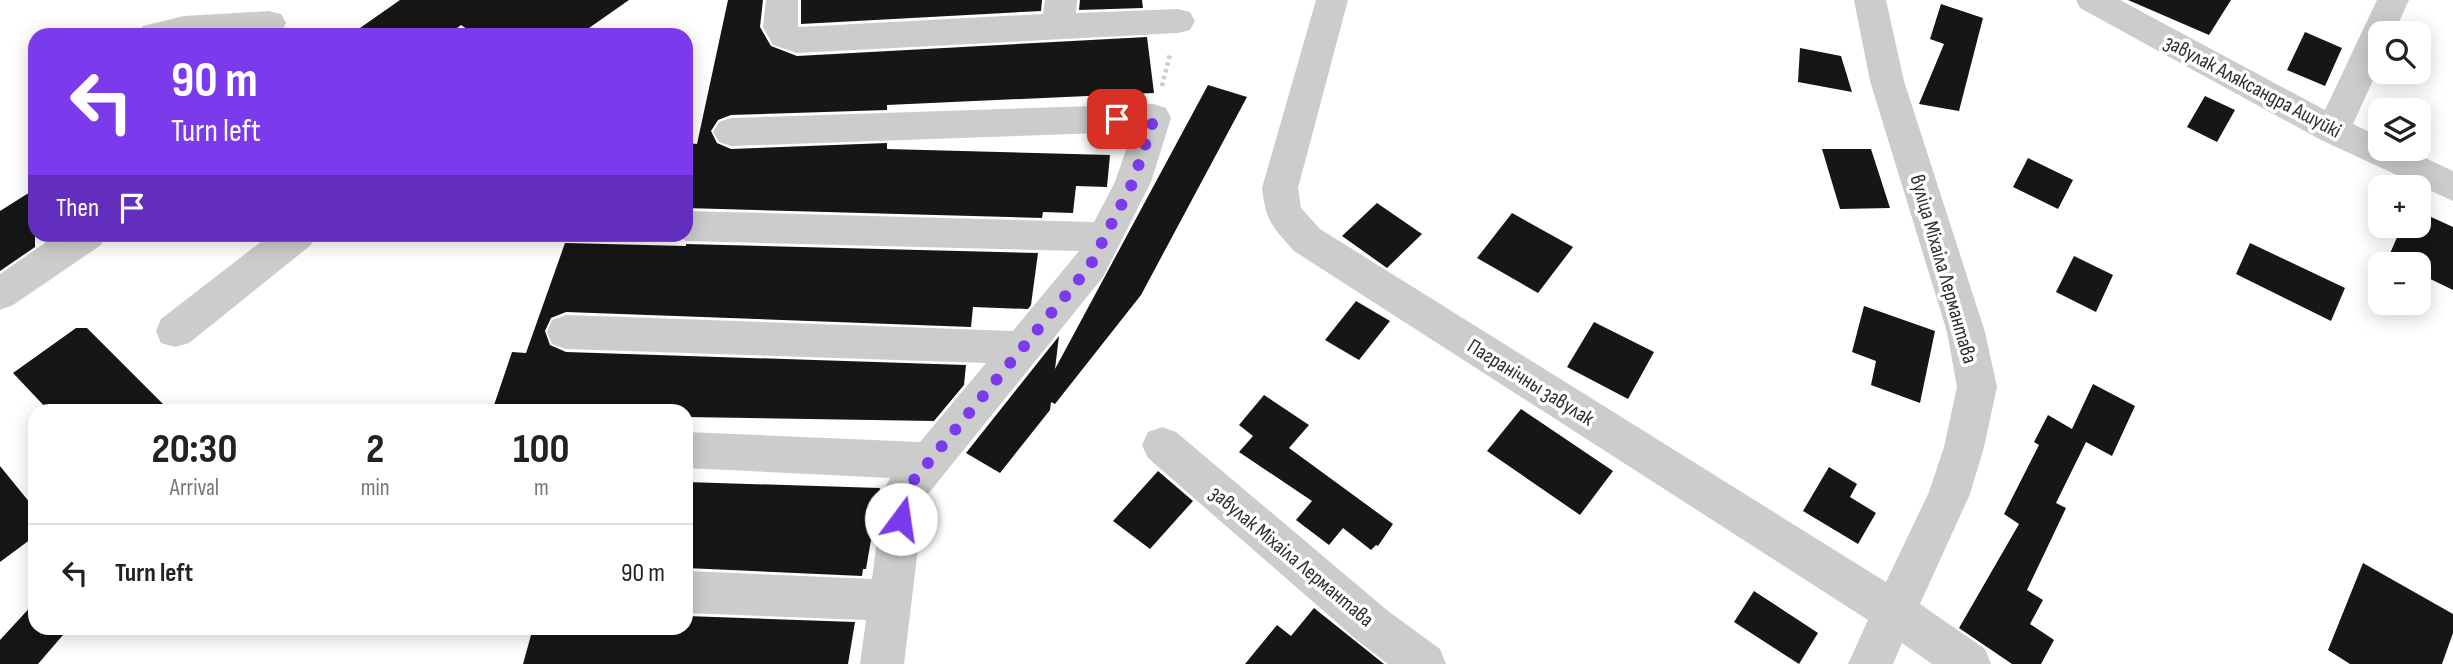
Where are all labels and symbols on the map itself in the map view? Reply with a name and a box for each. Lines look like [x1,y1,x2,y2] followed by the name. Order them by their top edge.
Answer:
[2160,29,2345,144] street label: завулак Аляксандра Ашуйкі
[1087,89,1147,149] pin
[1905,172,1982,366] street label: вуліца Міхаіла Лермантава
[1463,334,1599,431] street label: Пагранічны завулак
[1205,480,1379,632] street label: завулак Міхаіла Лермантава
[864,482,938,556] position arrow

